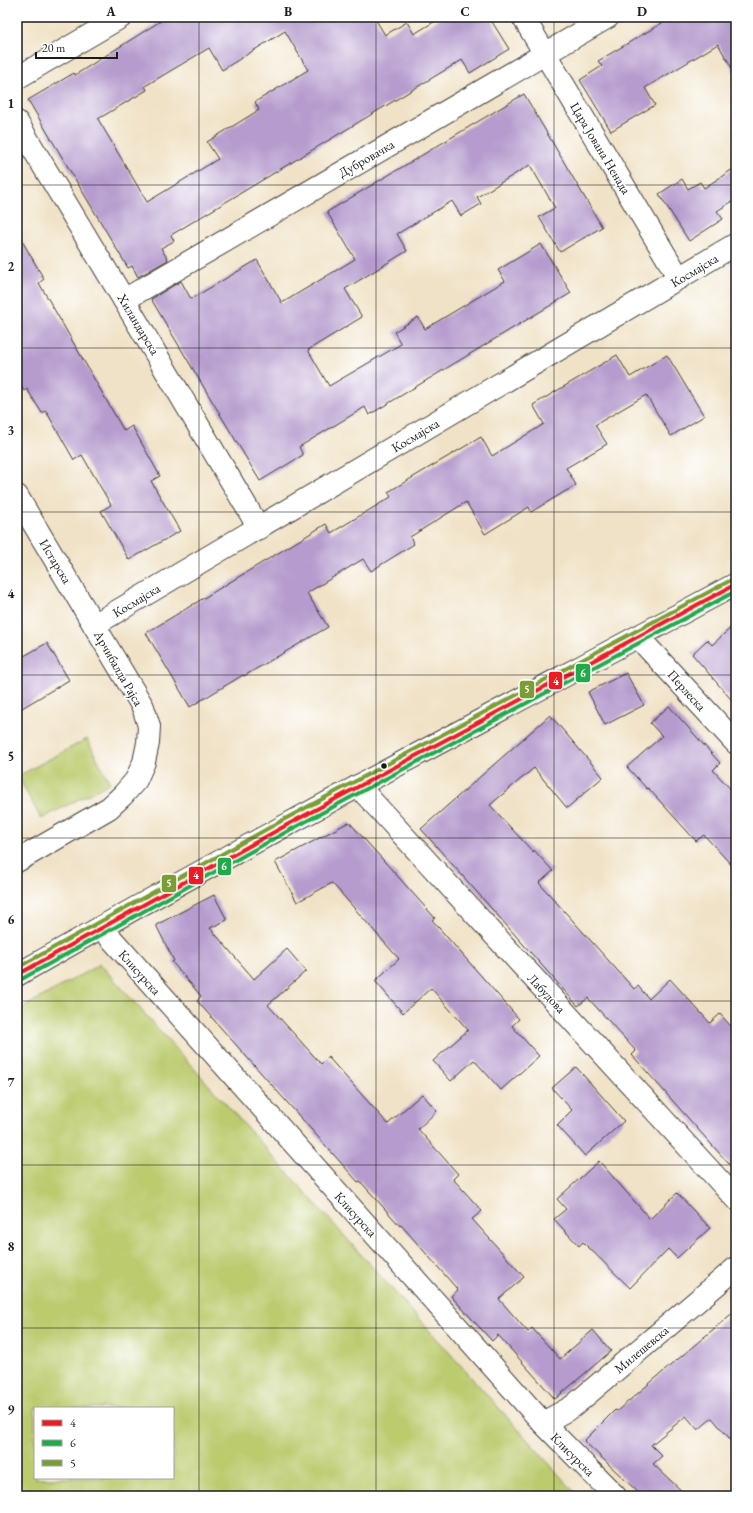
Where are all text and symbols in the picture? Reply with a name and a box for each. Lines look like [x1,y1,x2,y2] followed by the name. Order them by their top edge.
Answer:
[105,3,116,20] text: A
[284,3,292,20] text: B
[460,3,470,20] text: C
[637,3,647,20] text: D
[36,34,117,60] scale bar
[42,40,66,56] text: 20 m
[8,95,15,112] text: 1
[566,99,635,198] street label: Цара Јована Ненада
[335,135,398,181] street label: Дубровачка
[667,249,722,291] street label: Космајска
[8,258,15,275] text: 2
[113,290,164,359] street label: Хиландарска
[388,414,443,456] street label: Космајска
[8,422,15,439] text: 3
[36,536,76,587] street label: Истарска
[109,579,164,621] street label: Космајска
[8,585,15,602] text: 4
[90,627,147,710] street label: Арчибалда Рајса
[575,663,591,683] line badge: 6
[580,666,586,680] text: 6
[664,666,710,715] street label: Перлеска
[548,671,563,690] line badge: 4
[553,674,559,688] text: 4
[519,680,535,699] line badge: 5
[524,682,530,696] text: 5
[8,748,14,765] text: 5
[379,761,389,771] unlabelled marker
[217,857,232,876] line badge: 6
[221,859,227,873] text: 6
[188,866,204,885] line badge: 4
[193,868,199,882] text: 4
[161,874,177,893] line badge: 5
[166,876,172,890] text: 5
[8,911,15,928] text: 6
[115,946,165,999] street label: Клисурска
[524,970,570,1017] street label: Лабудова
[8,1074,15,1091] text: 7
[331,1188,381,1241] street label: Клисурска
[8,1238,15,1255] text: 8
[611,1321,673,1377] street label: Милешевска
[8,1401,15,1418] text: 9
[34,1407,174,1479] legend
[70,1415,76,1431] text: 4
[547,1429,599,1481] street label: Клисурска
[70,1435,76,1451] text: 6
[70,1455,76,1471] text: 5

